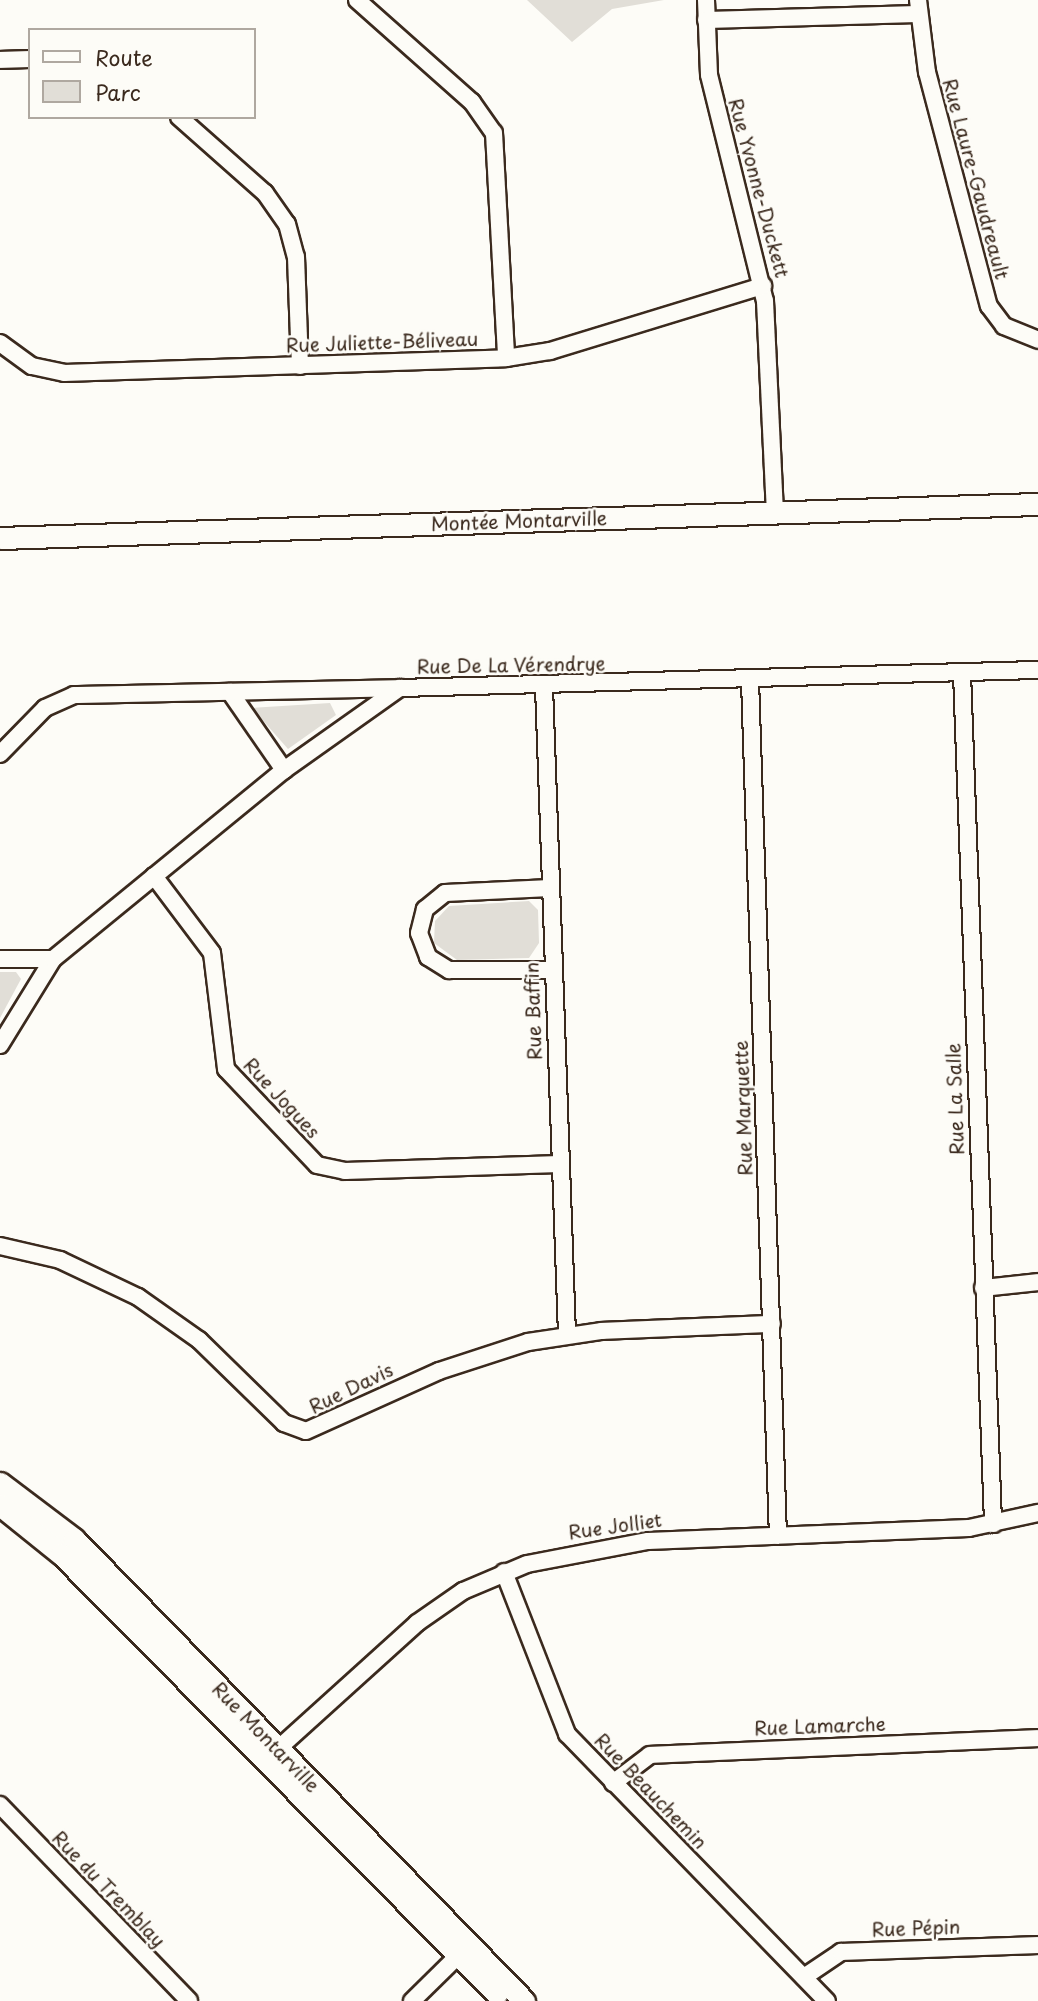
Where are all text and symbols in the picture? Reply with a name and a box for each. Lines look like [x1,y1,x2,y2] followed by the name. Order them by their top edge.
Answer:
[28,28,256,119] legend
[95,41,153,73] text: Route
[938,75,1014,283] street label: Rue Laure-Gaudreault
[95,76,141,108] text: Parc
[724,95,794,281] street label: Rue Yvonne-Duckett
[284,327,480,357] street label: Rue Juliette-Béliveau
[430,507,608,535] street label: Montée Montarville
[414,652,608,678] street label: Rue De La Vérendrye
[520,961,546,1061] street label: Rue Baffin
[729,1039,757,1177] street label: Rue Marquette
[942,1042,968,1156] street label: Rue La Salle
[238,1052,326,1144] street label: Rue Jogues
[305,1358,397,1418] street label: Rue Davis
[566,1508,664,1544] street label: Rue Jolliet
[208,1677,324,1797] street label: Rue Montarville
[753,1712,887,1740] street label: Rue Lamarche
[590,1728,712,1854] street label: Rue Beauchemin
[47,1825,171,1953] street label: Rue du Tremblay
[871,1915,961,1941] street label: Rue Pépin

